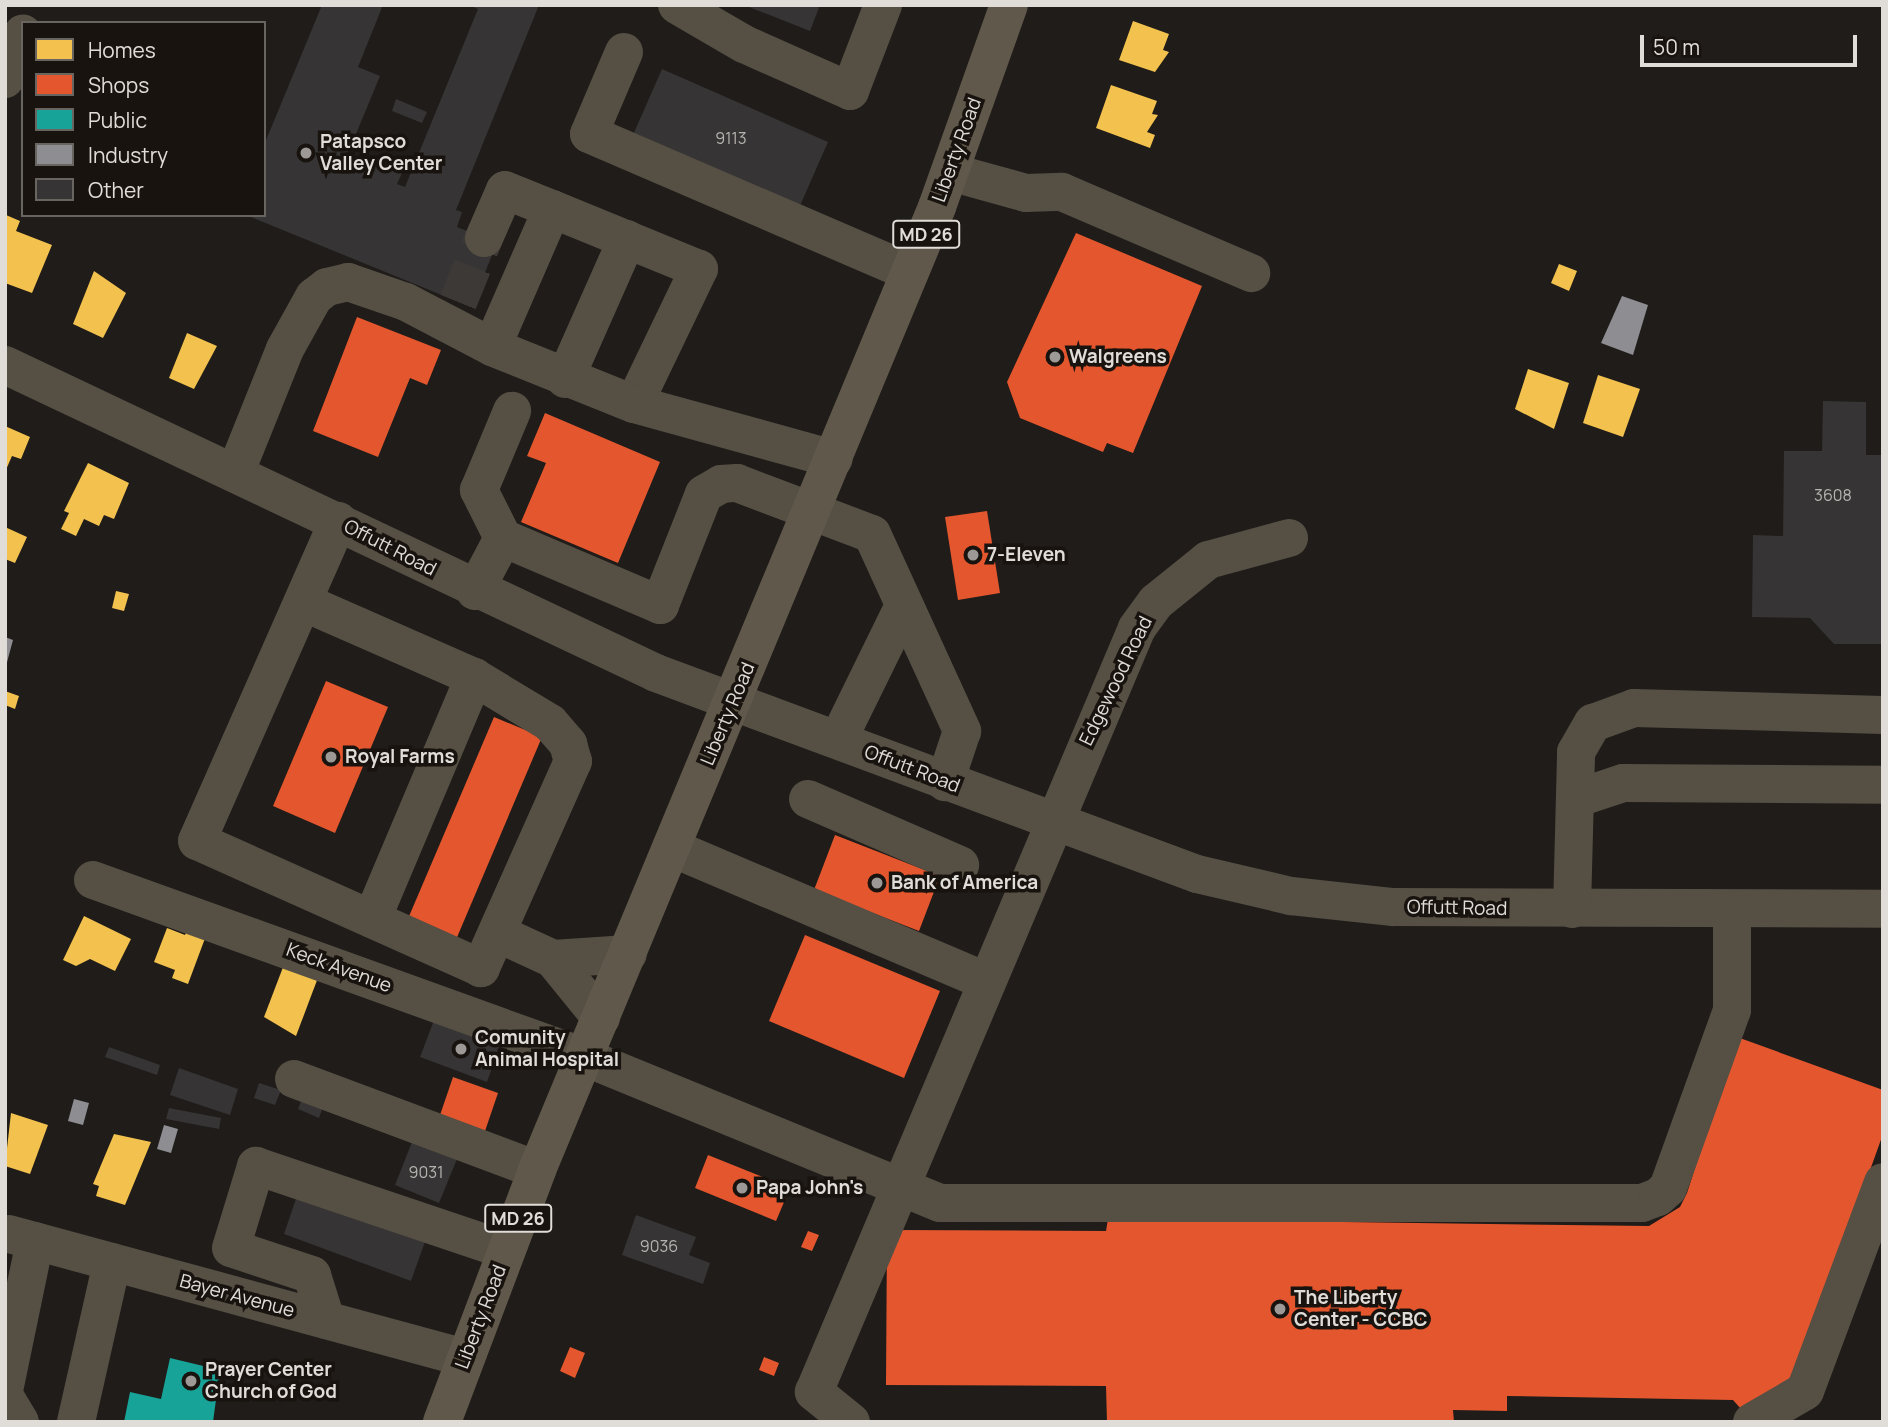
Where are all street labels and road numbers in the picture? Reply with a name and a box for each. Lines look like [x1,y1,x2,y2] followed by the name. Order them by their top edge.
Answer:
[928,95,986,205] street label: Liberty Road
[891,220,961,248] road number: MD 26
[340,515,440,581] street label: Offutt Road
[1075,613,1157,749] street label: Edgewood Road
[696,659,760,769] street label: Liberty Road
[861,740,963,798] street label: Offutt Road
[1407,896,1507,920] street label: Offutt Road
[283,938,395,998] street label: Keck Avenue
[483,1204,553,1232] road number: MD 26
[451,1262,511,1372] street label: Liberty Road
[177,1270,297,1322] street label: Bayer Avenue

